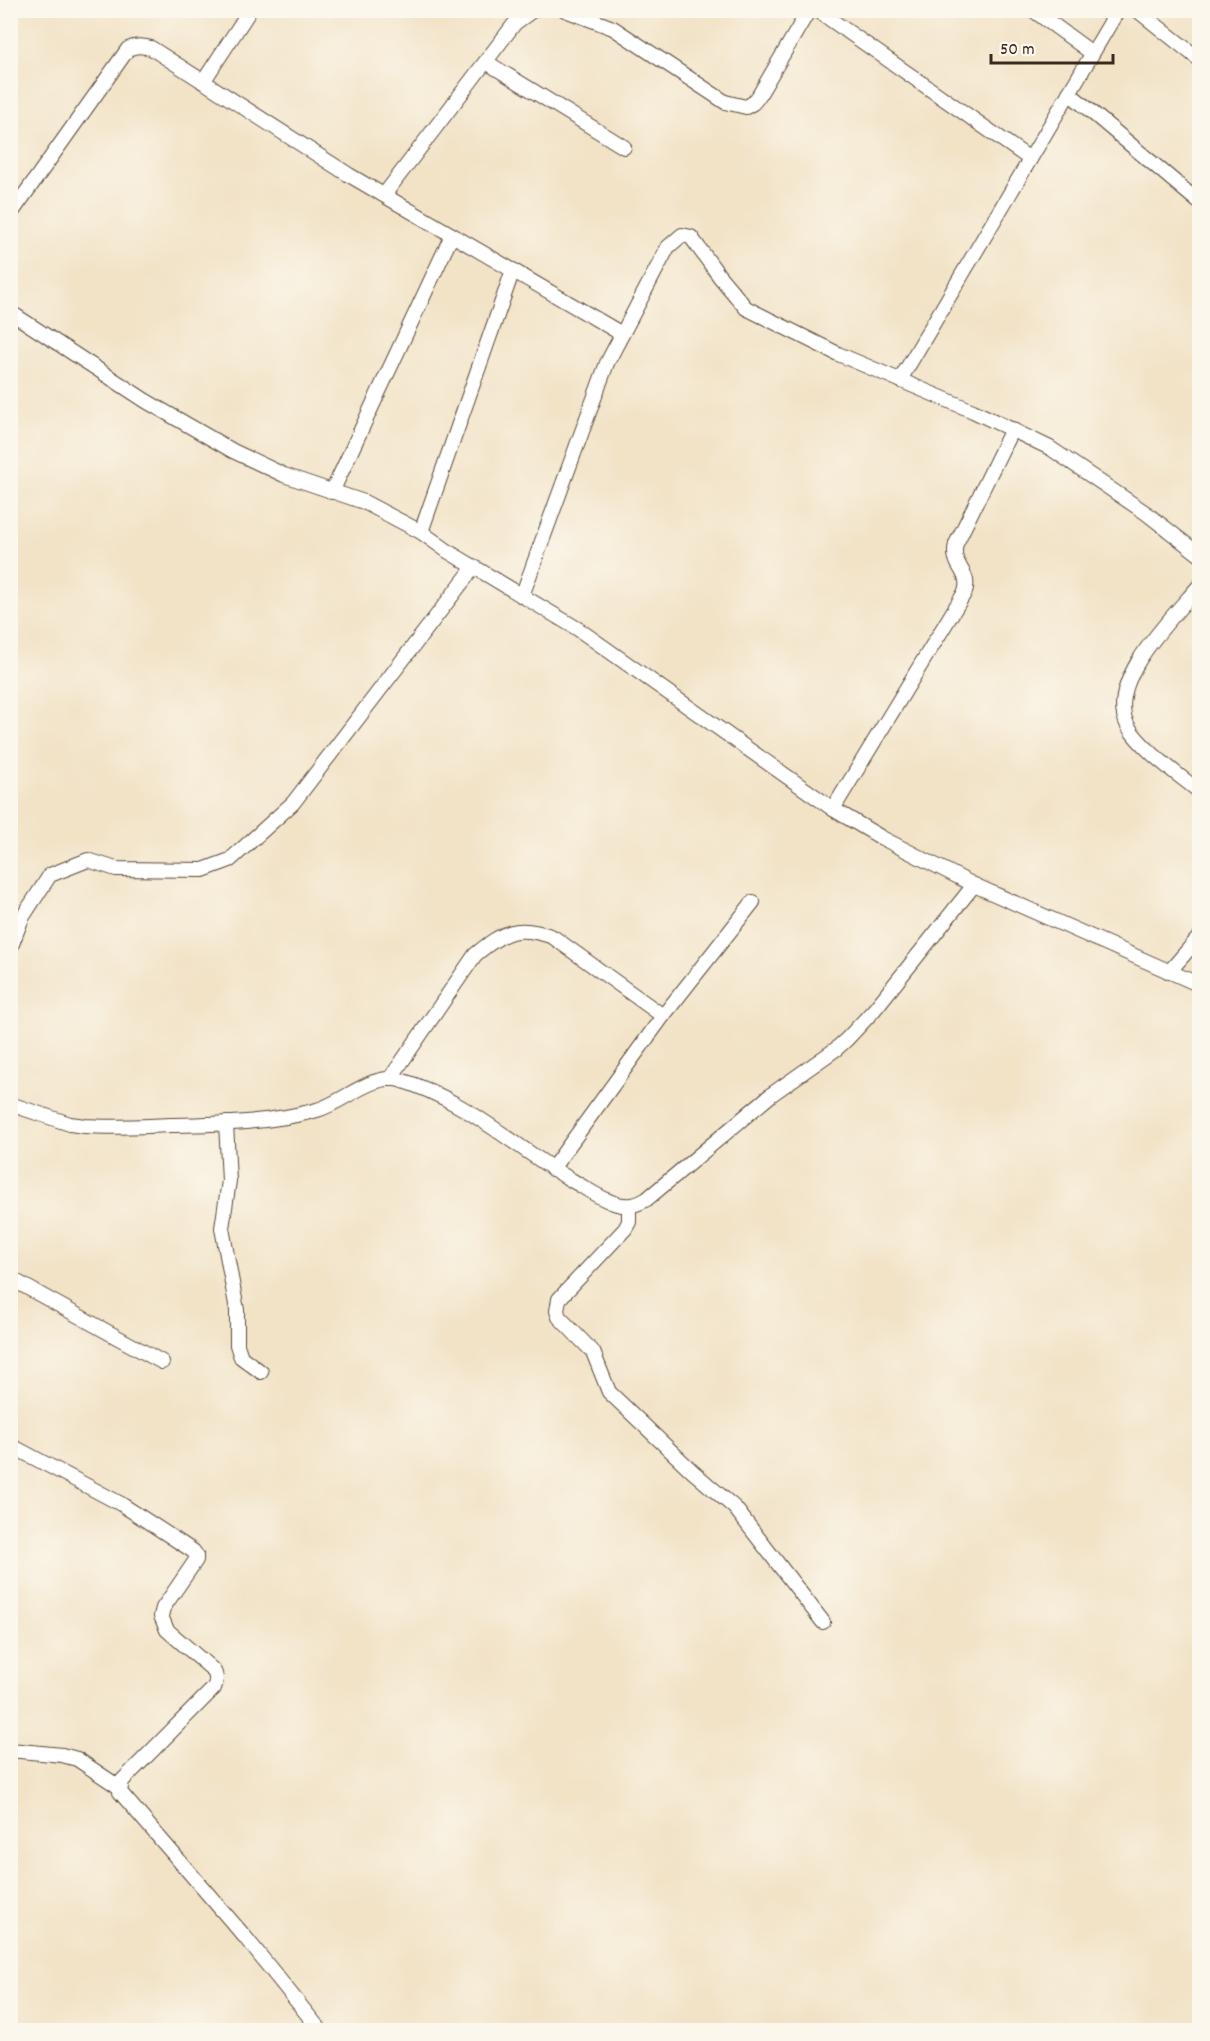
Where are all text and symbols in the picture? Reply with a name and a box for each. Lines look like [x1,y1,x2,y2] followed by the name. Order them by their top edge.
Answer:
[991,27,1112,65] scale bar
[1000,38,1035,63] text: 50 m

